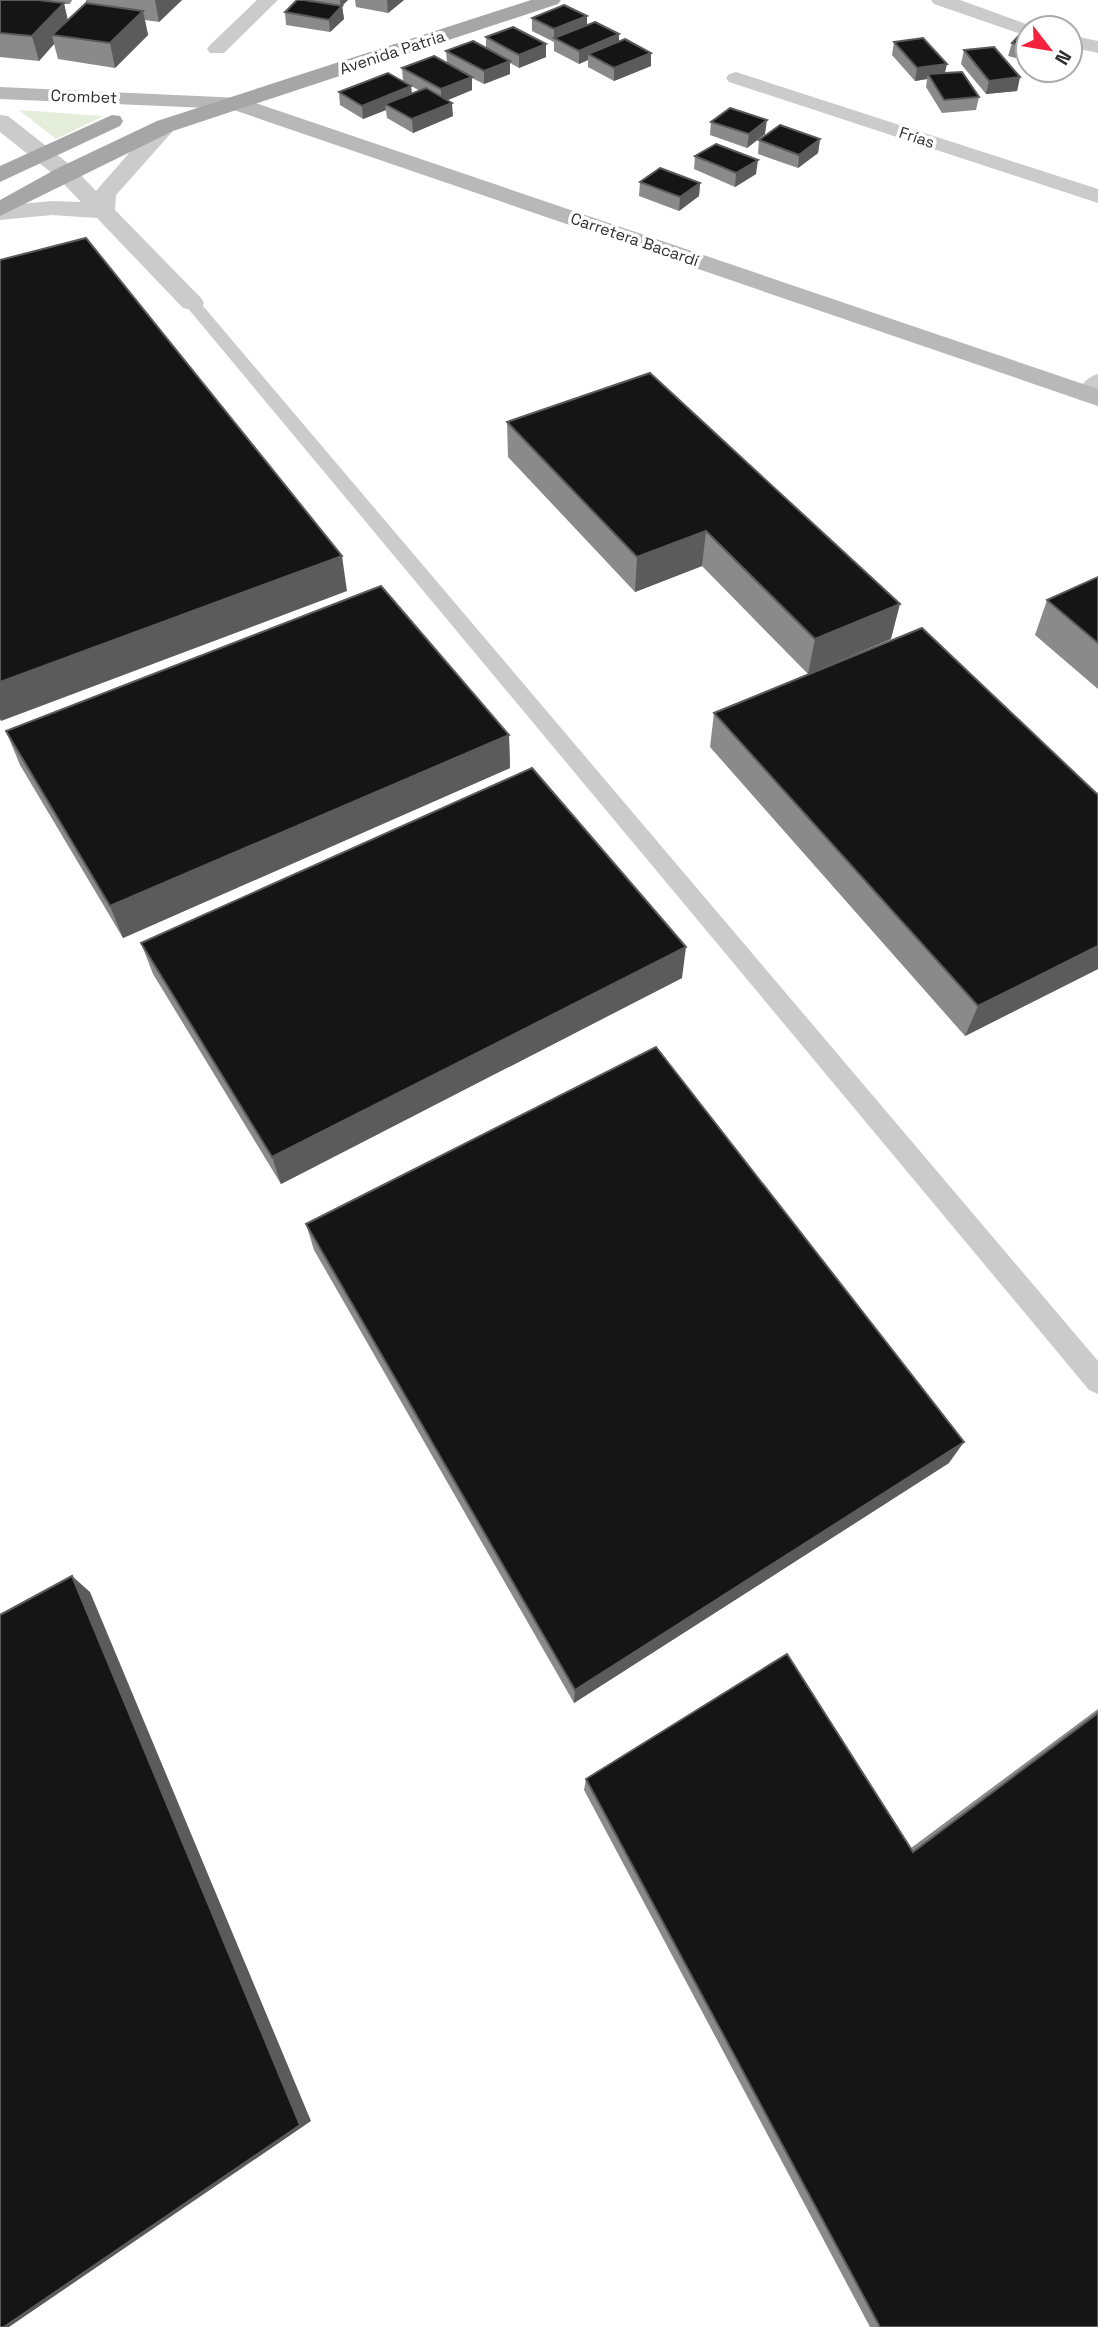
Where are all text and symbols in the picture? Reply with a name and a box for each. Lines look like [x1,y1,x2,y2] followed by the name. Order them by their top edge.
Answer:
[1014,14,1084,84] north arrow
[337,26,447,79] street label: Avenida Patria
[1049,46,1077,69] text: N
[50,85,118,108] street label: Crombet
[896,122,937,153] street label: Frías
[568,208,702,271] street label: Carretera Bacardí

